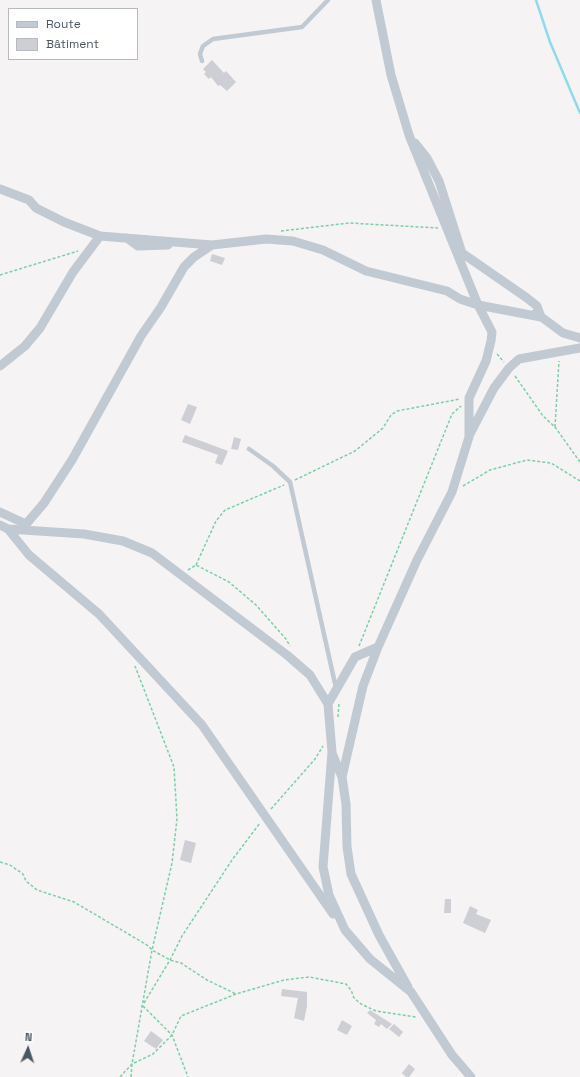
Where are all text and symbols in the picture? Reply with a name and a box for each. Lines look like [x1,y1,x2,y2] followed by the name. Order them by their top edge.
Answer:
[8,8,138,60] legend
[46,16,81,32] text: Route
[46,36,99,52] text: Bâtiment
[8,1029,48,1069] north arrow
[25,1030,33,1044] text: N

